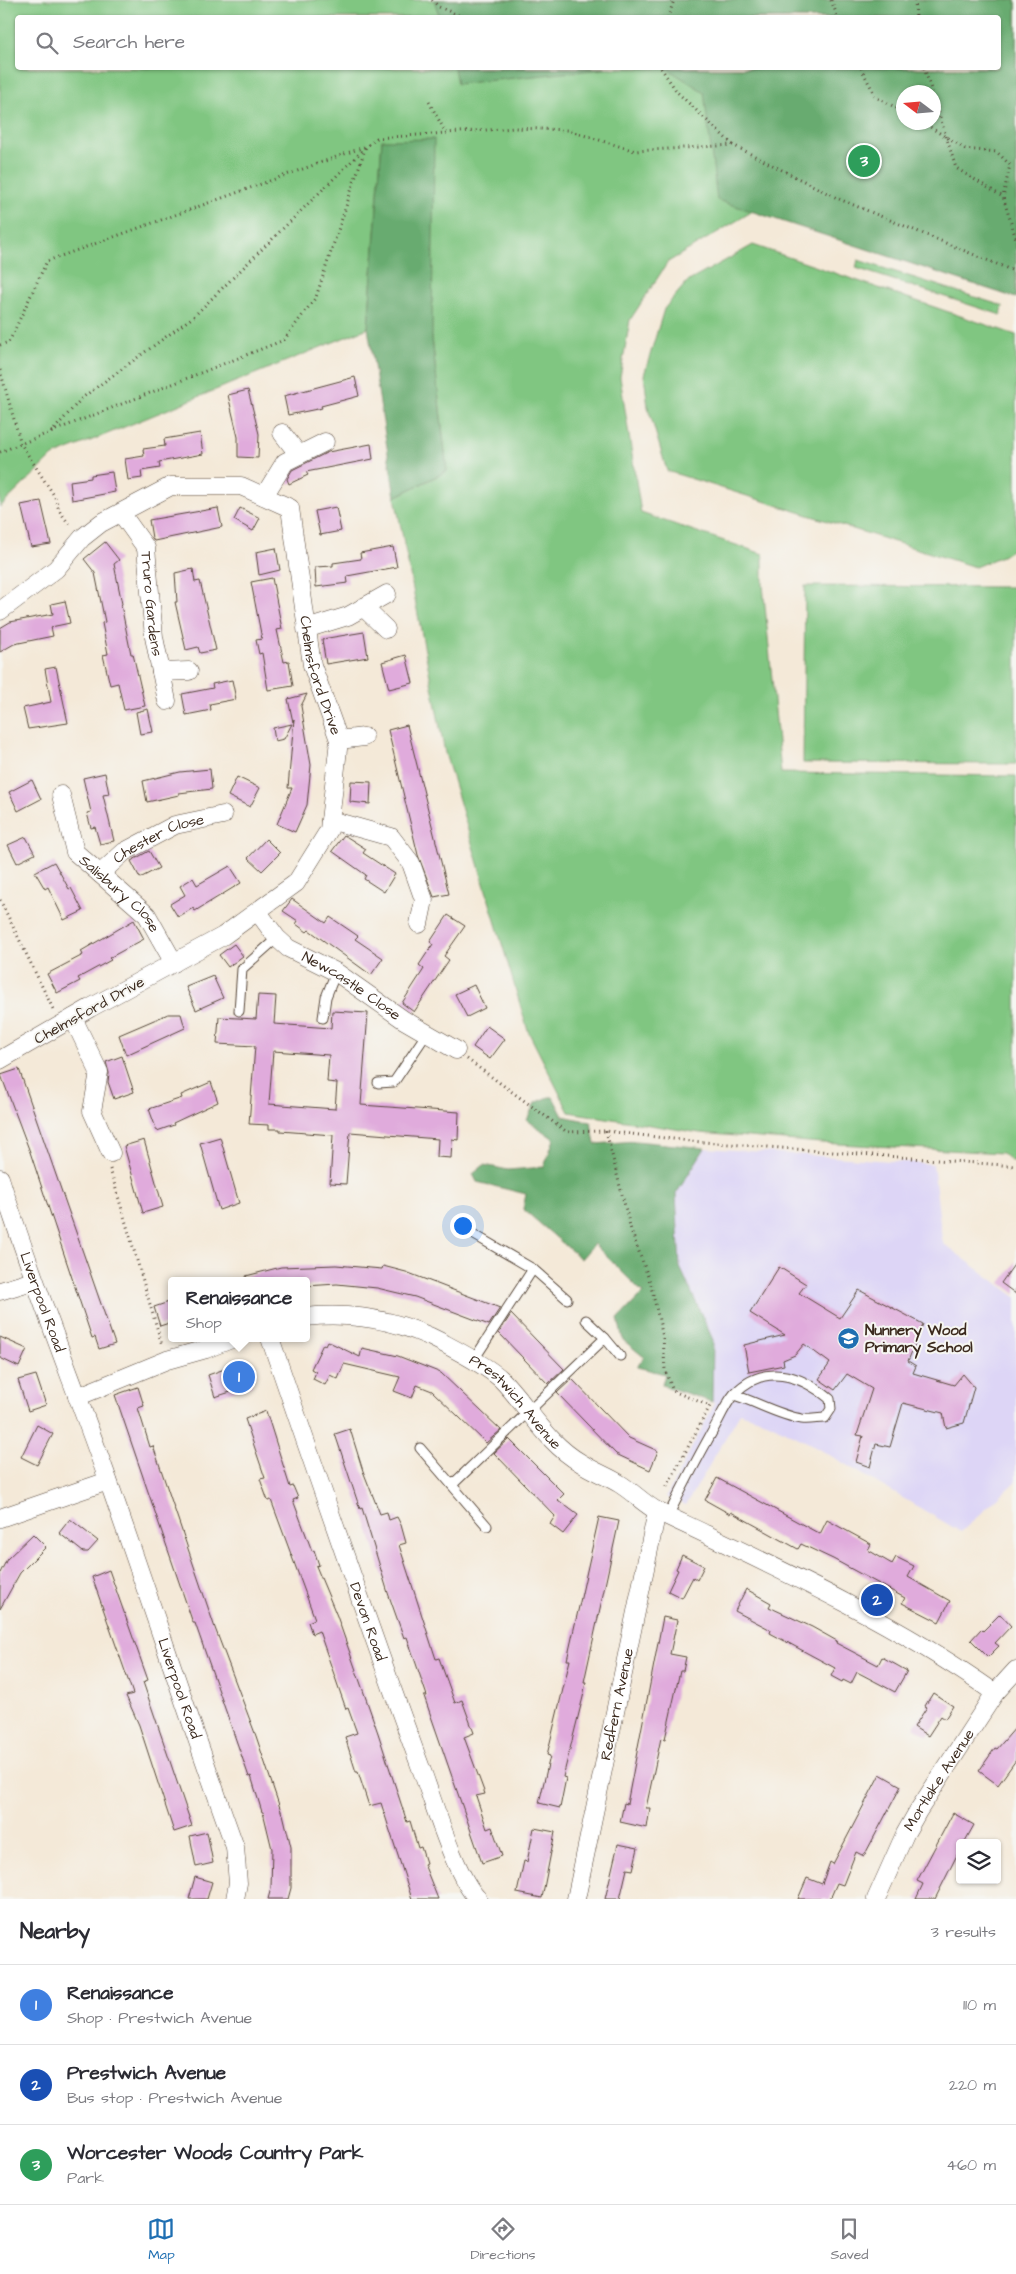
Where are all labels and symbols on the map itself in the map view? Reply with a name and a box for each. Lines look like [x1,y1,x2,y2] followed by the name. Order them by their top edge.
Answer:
[896,85,941,130] north arrow
[848,142,880,180] pin: 3
[135,550,168,658] street label: Truro Gardens
[294,614,346,738] street label: Chelmsford Drive
[108,809,206,868] street label: Chester Close
[74,850,165,936] street label: Salisbury Close
[298,947,405,1026] street label: Newcastle Close
[30,971,148,1049] street label: Chelmsford Drive
[450,1213,476,1239] your location
[14,1249,70,1355] street label: Liverpool Road
[865,1320,973,1359] place label: Nunnery Wood Primary School
[837,1327,861,1351] school or university icon: Nunnery Wood Primary School
[465,1350,566,1454] street label: Prestwich Avenue
[223,1358,255,1396] pin: 1
[344,1580,391,1664] street label: Devon Road
[861,1581,893,1619] pin: 2
[152,1635,206,1742] street label: Liverpool Road
[595,1646,639,1762] street label: Redfern Avenue
[899,1725,980,1835] street label: Mortlake Avenue

